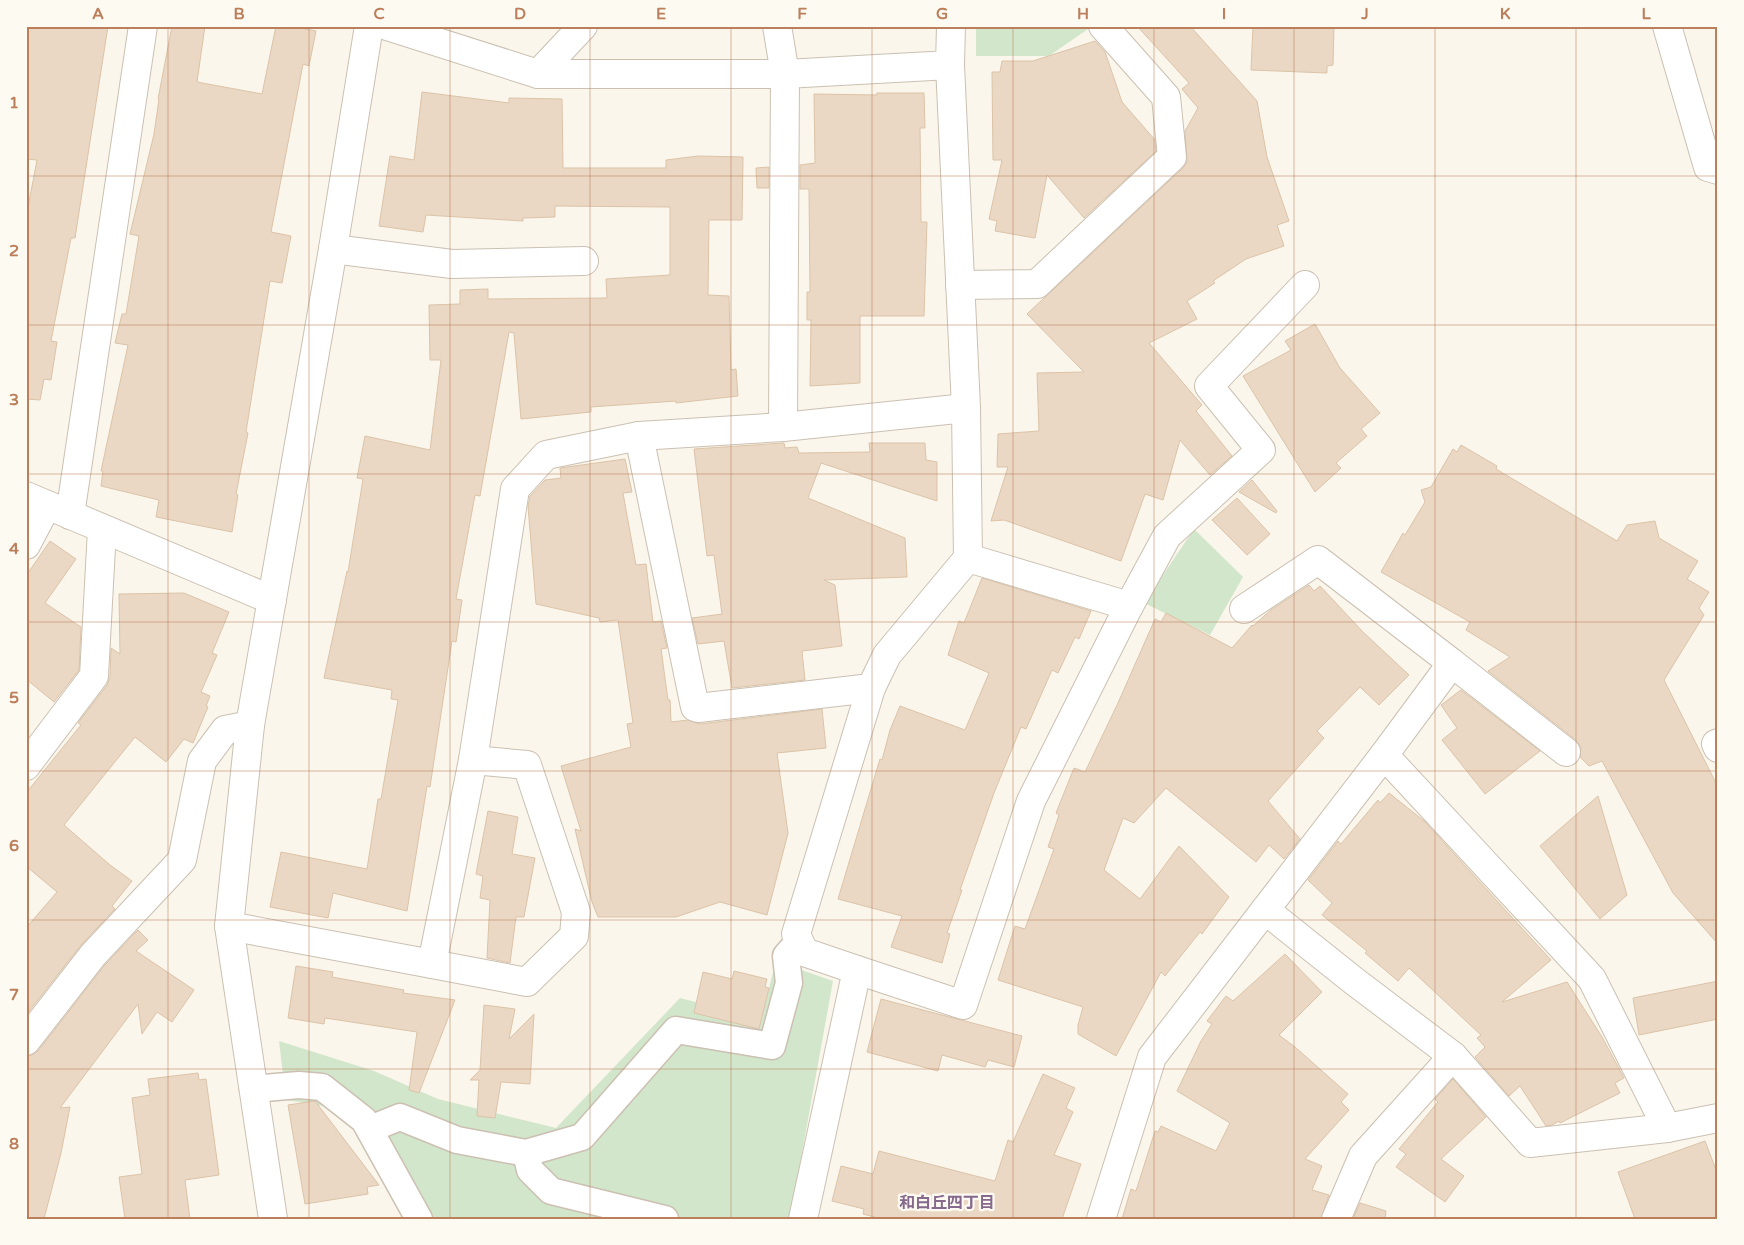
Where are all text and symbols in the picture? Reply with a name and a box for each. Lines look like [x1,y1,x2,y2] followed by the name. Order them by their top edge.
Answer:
[92,4,104,24] text: A
[233,4,245,24] text: B
[373,4,385,24] text: C
[514,4,526,24] text: D
[656,4,666,24] text: E
[797,4,807,24] text: F
[936,4,948,24] text: G
[1077,4,1089,24] text: H
[1222,4,1226,24] text: I
[1360,4,1369,24] text: J
[1500,4,1511,24] text: K
[1641,4,1651,24] text: L
[9,93,19,113] text: 1
[9,241,19,261] text: 2
[9,390,19,410] text: 3
[9,539,19,559] text: 4
[9,688,19,708] text: 5
[9,836,19,856] text: 6
[9,985,19,1005] text: 7
[9,1134,19,1154] text: 8
[899,1193,995,1213] district label: 和白丘四丁目

